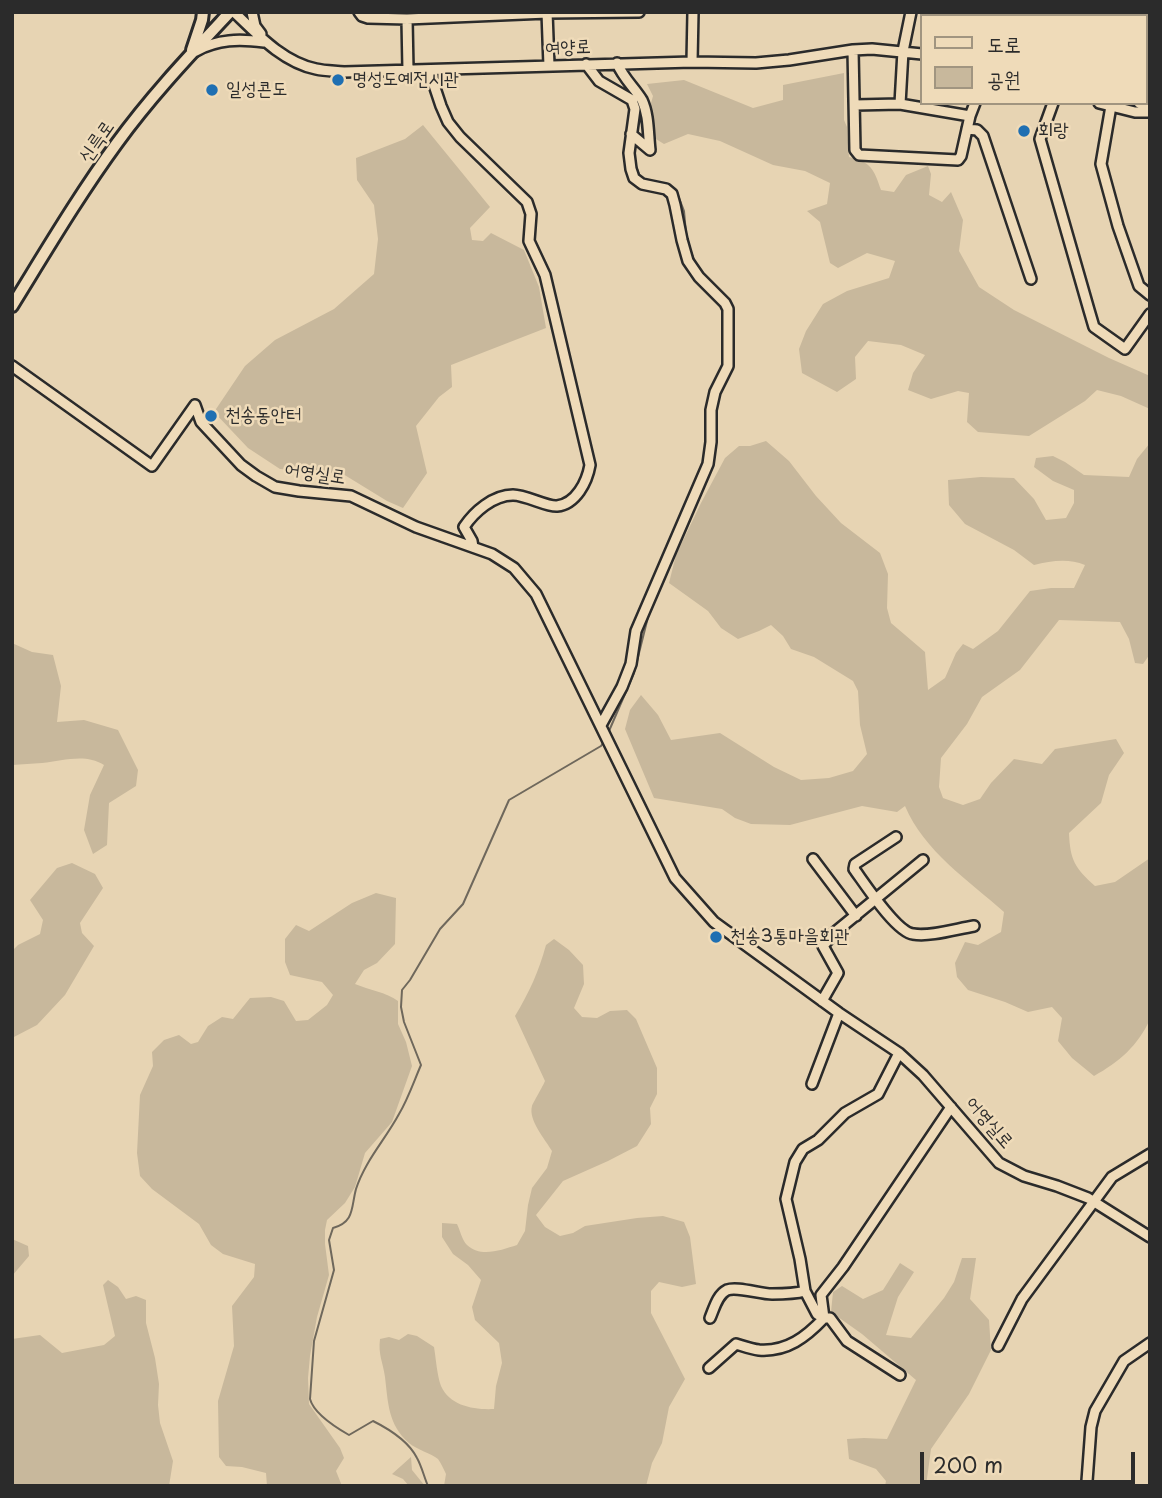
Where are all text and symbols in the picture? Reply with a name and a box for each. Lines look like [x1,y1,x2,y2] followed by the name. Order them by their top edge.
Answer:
[920,14,1148,105] legend
[987,27,1021,59] text: 도로
[545,36,591,60] street label: 여양로
[987,62,1021,94] text: 공원
[352,69,459,91] place label: 명성도예전시관
[330,72,346,88] marker: 명성도예전시관
[226,79,287,101] place label: 일성콘도
[204,82,220,98] marker: 일성콘도
[75,117,119,167] street label: 신륵로
[1038,120,1069,142] place label: 회랑
[1016,123,1032,139] marker: 회랑
[225,405,301,427] place label: 천송동안터
[203,408,219,424] marker: 천송동안터
[283,458,347,490] street label: 어영실로
[730,926,850,948] place label: 천송3통마을회관
[708,929,724,945] marker: 천송3통마을회관
[960,1092,1018,1154] street label: 어영실로
[924,1438,1139,1482] scale bar
[933,1448,1003,1480] text: 200 m

